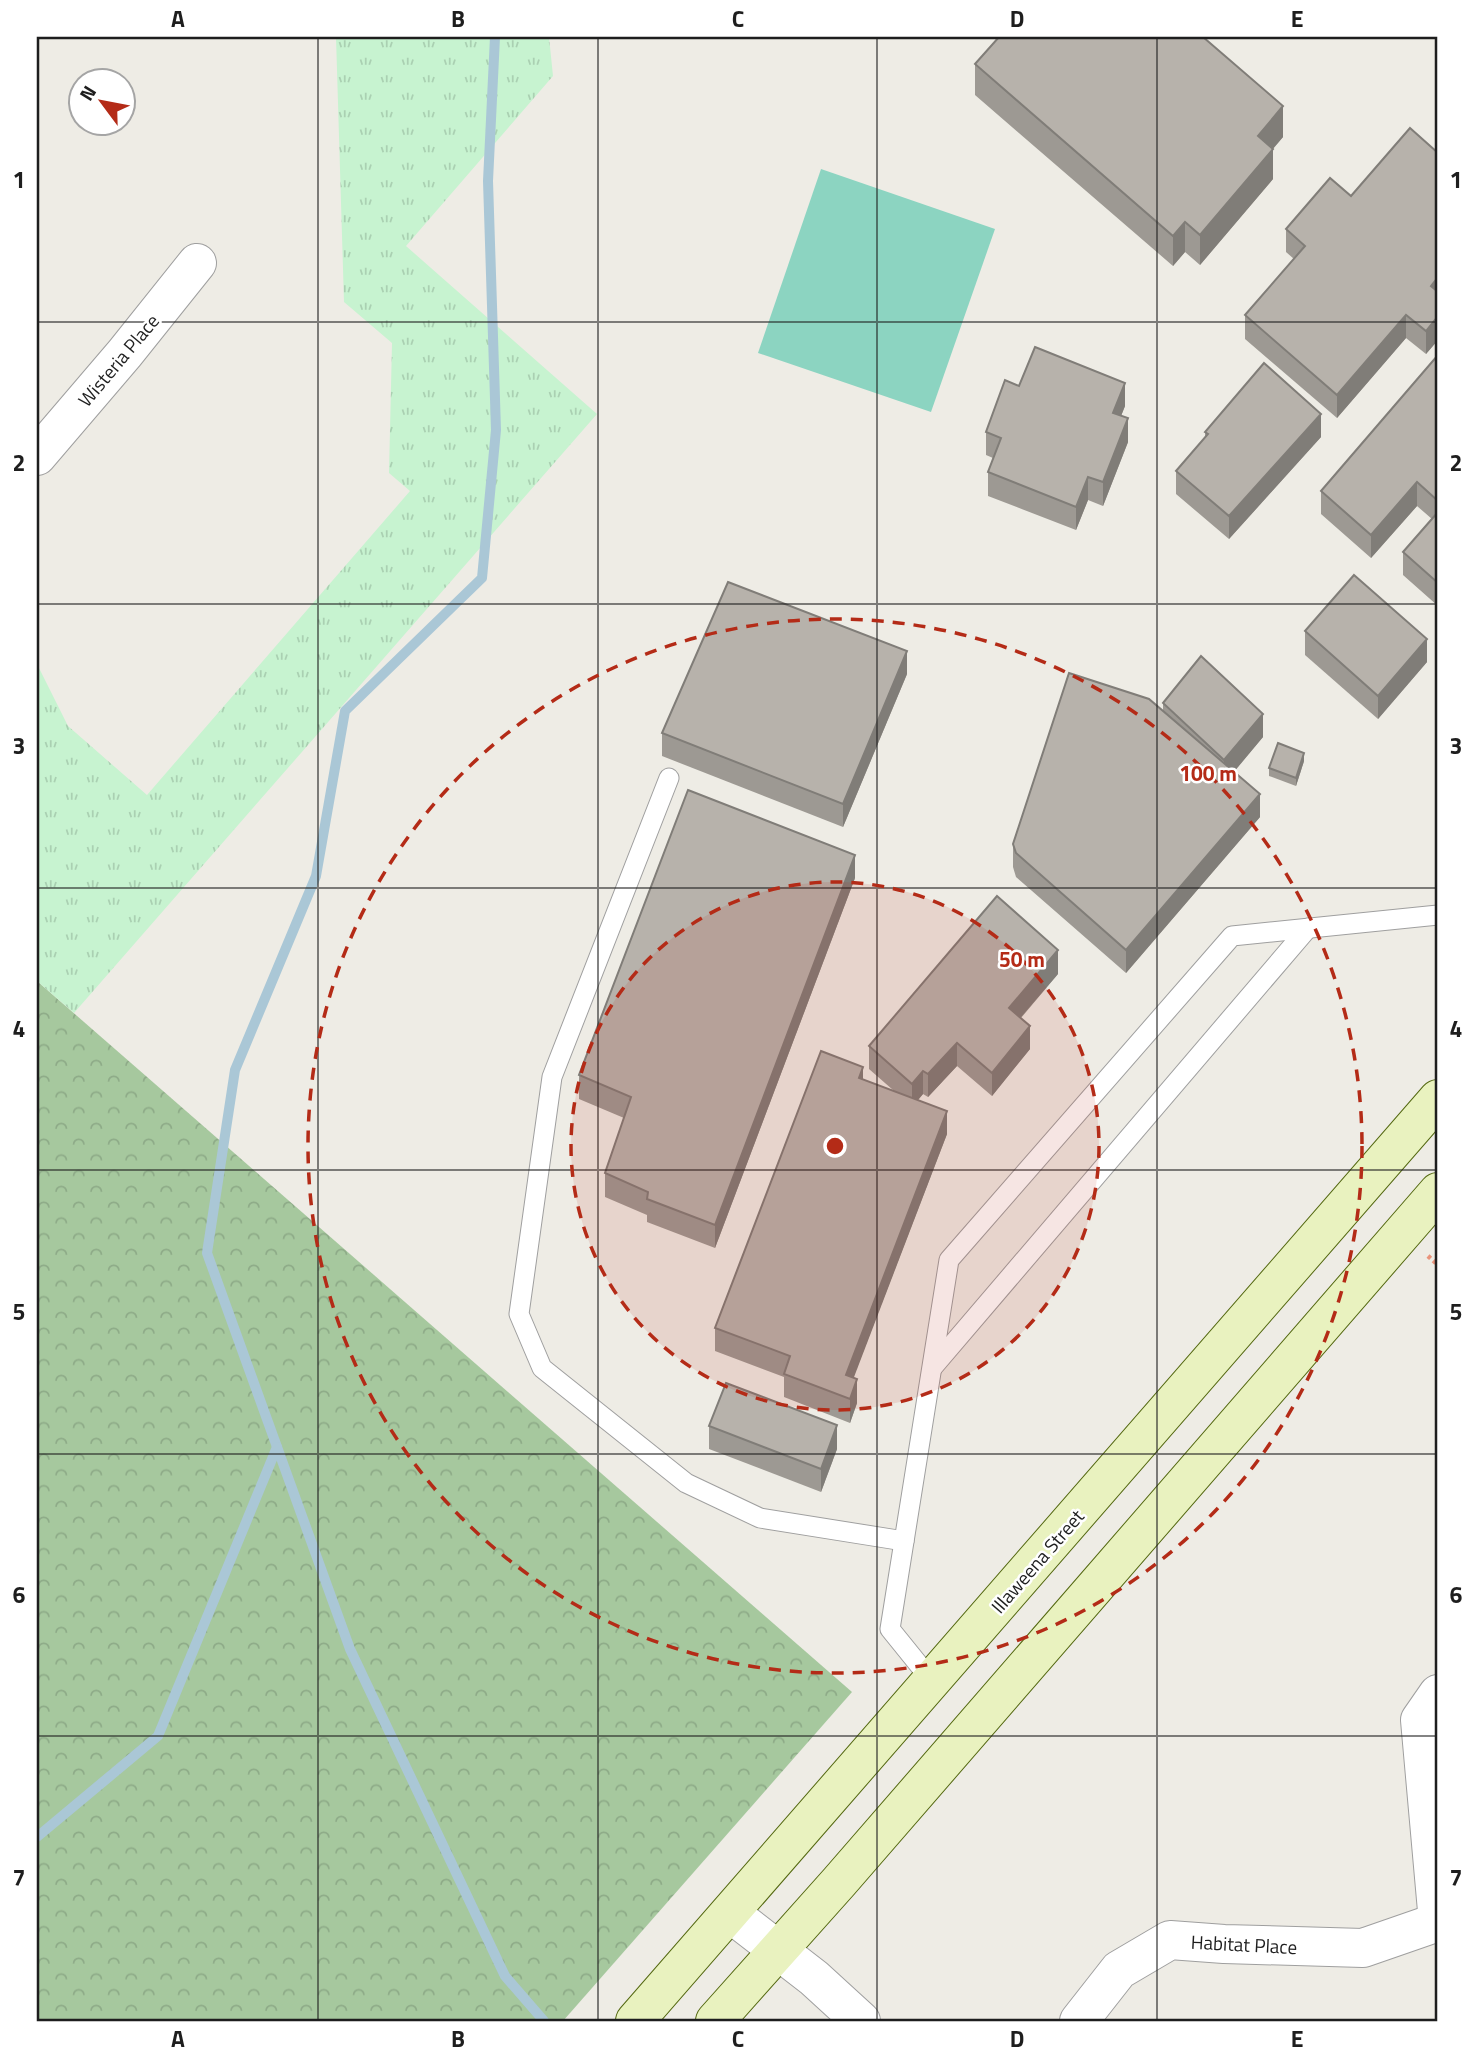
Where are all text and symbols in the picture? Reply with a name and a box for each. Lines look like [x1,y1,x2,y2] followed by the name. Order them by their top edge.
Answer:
[171,1,185,36] text: A
[451,1,465,36] text: B
[732,1,744,36] text: C
[1010,1,1024,36] text: D
[1291,1,1303,36] text: E
[66,66,136,136] north arrow
[71,79,103,106] text: N
[13,162,25,197] text: 1
[1450,162,1462,197] text: 1
[70,307,166,413] street label: Wisteria Place
[13,445,25,480] text: 2
[1450,445,1462,480] text: 2
[13,728,25,763] text: 3
[1450,728,1462,763] text: 3
[1179,757,1237,789] text: 100 m
[999,943,1045,975] text: 50 m
[13,1011,25,1046] text: 4
[1450,1011,1462,1046] text: 4
[823,1134,847,1158] centre of rings
[13,1294,25,1329] text: 5
[1450,1294,1462,1329] text: 5
[984,1502,1091,1619] street label: Illaweena Street
[13,1577,26,1612] text: 6
[1450,1577,1463,1612] text: 6
[13,1860,25,1895] text: 7
[1450,1860,1462,1895] text: 7
[1190,1927,1298,1961] street label: Habitat Place
[171,2021,185,2056] text: A
[451,2021,465,2056] text: B
[732,2021,744,2056] text: C
[1010,2021,1024,2056] text: D
[1291,2021,1303,2056] text: E

